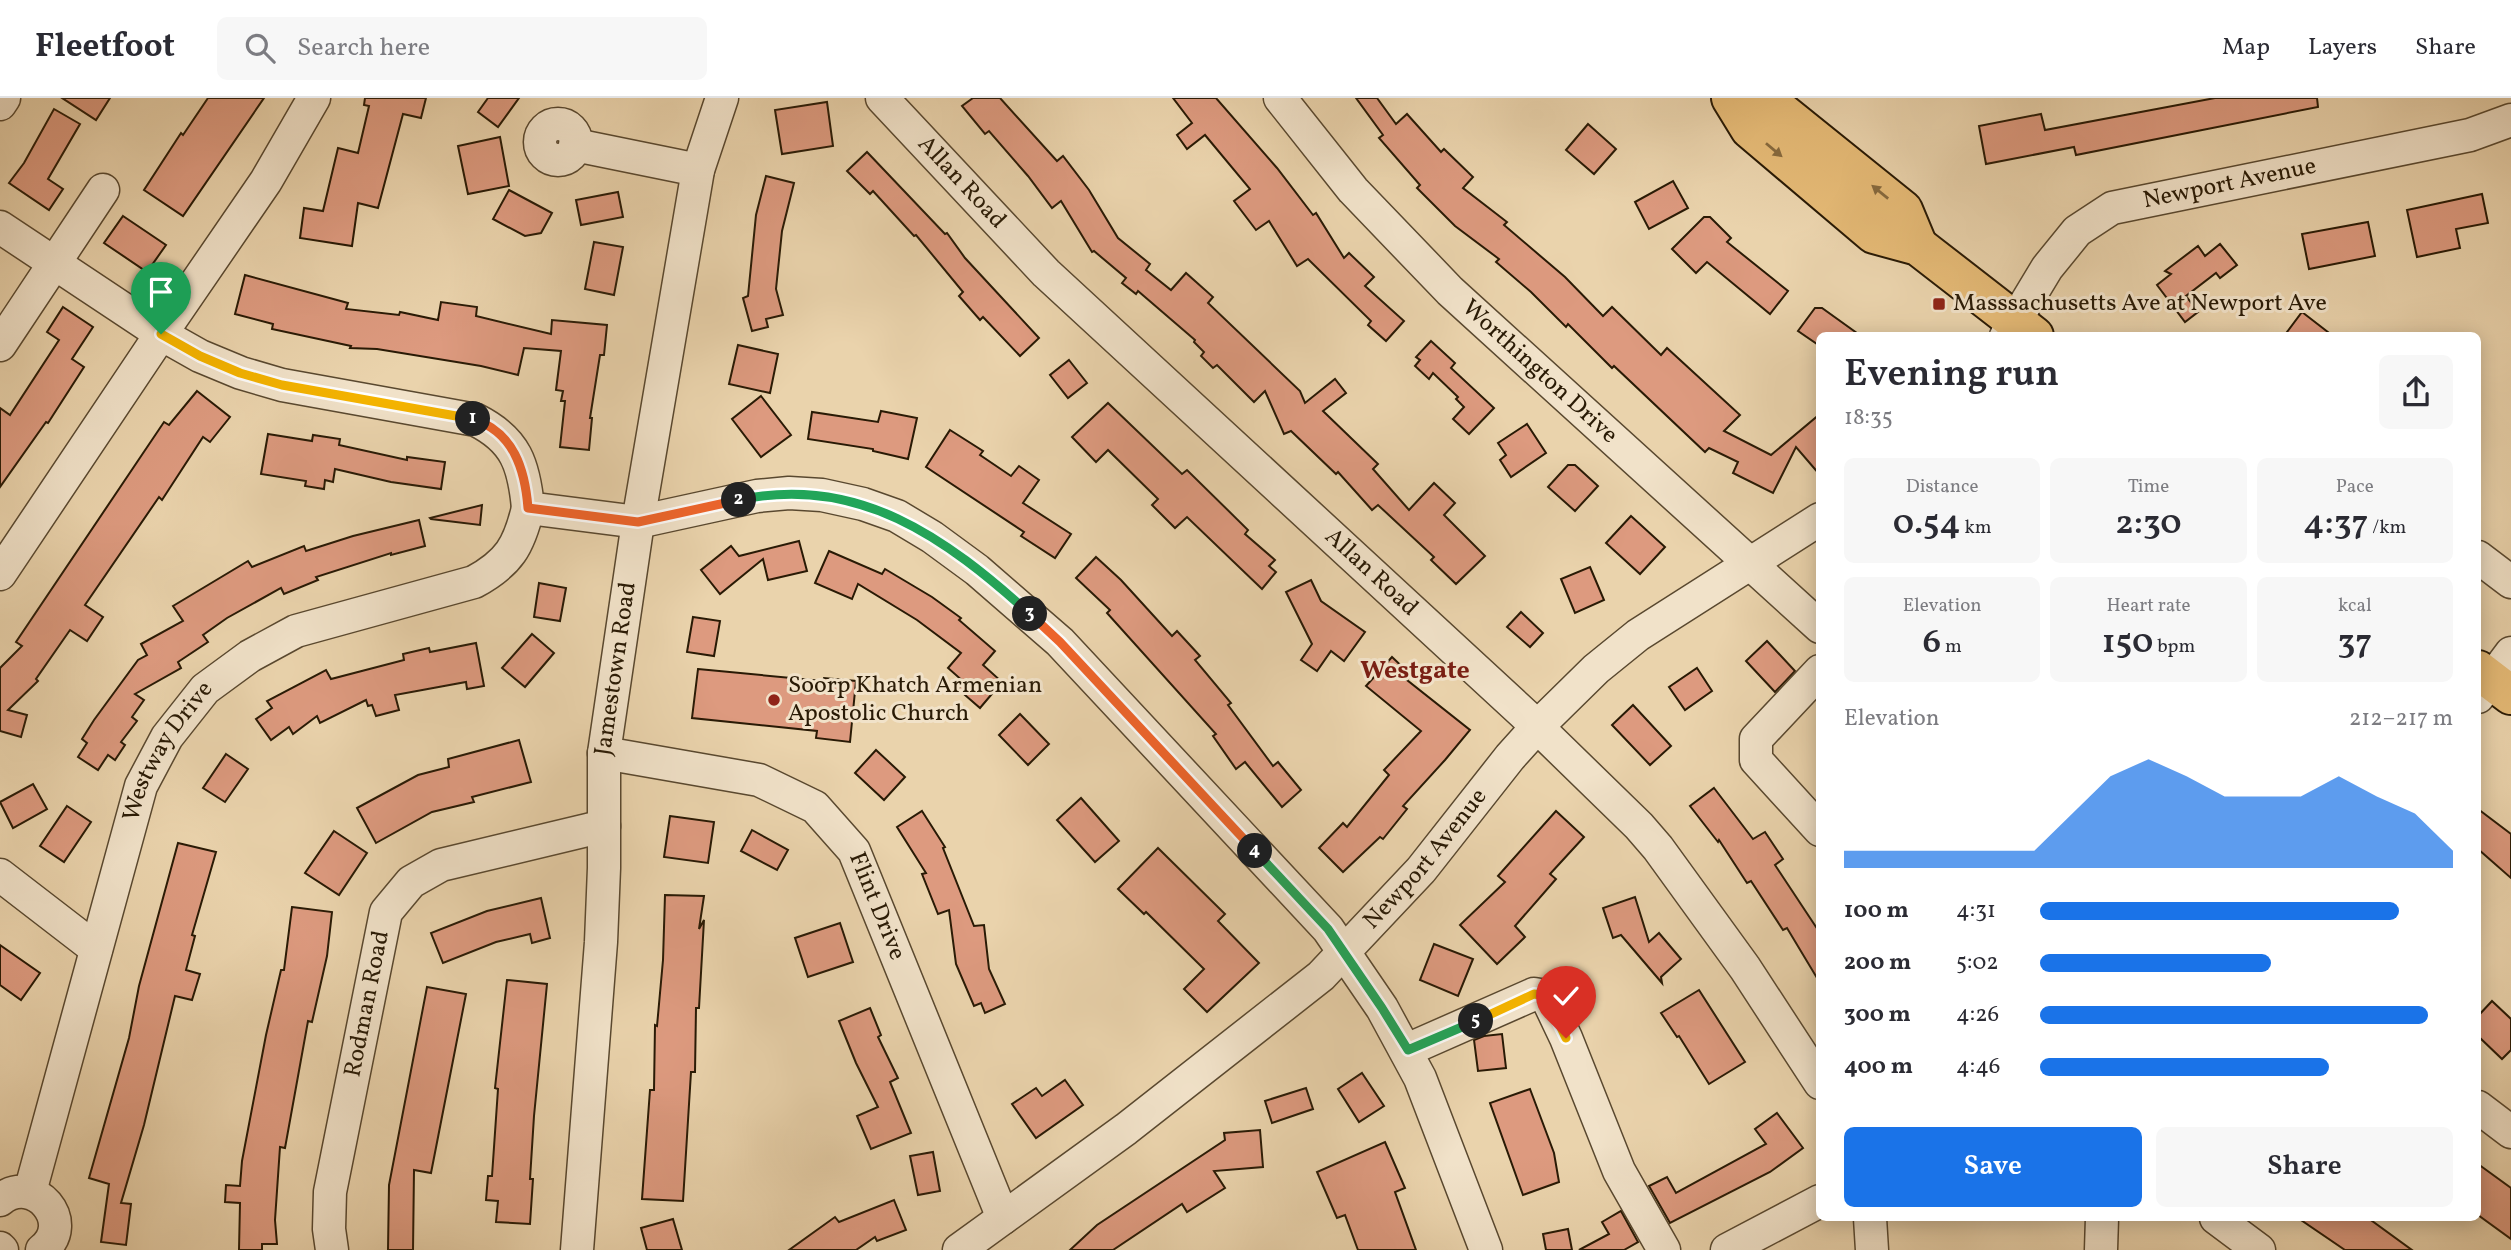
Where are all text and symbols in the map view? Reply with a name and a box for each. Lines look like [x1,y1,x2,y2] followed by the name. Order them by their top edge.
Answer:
[217,17,707,80] search box
[35,25,175,71] text: Fleetfoot
[241,29,279,67] icon: search
[297,30,430,66] text: Search here
[2222,31,2270,65] text: Map
[2308,31,2377,65] text: Layers
[2415,31,2476,65] text: Share
[909,128,1014,237] street label: Allan Road
[1766,142,1783,157] one-way arrow
[2140,150,2319,218] street label: Newport Avenue
[1871,184,1889,199] one-way arrow
[131,262,191,334] pin
[142,273,180,311] icon: arrive
[1953,287,2327,321] place label: Masssachusetts Ave at Newport Ave
[1454,292,1625,452] street label: Worthington Drive
[1931,296,1947,312] marker: Masssachusetts Ave at Newport Ave
[1844,349,2059,402] text: Evening run
[2379,355,2453,429] button: share
[456,402,490,436] pin: 1
[1844,402,1893,434] text: 18:35
[469,405,476,431] text: 1
[1906,474,1979,500] text: Distance
[2128,474,2169,500] text: Time
[2336,474,2374,500] text: Pace
[722,482,756,518] pin: 2
[734,486,743,512] text: 2
[1893,500,1961,548] text: 0.54
[2115,500,2182,548] text: 2:30
[2303,500,2368,548] text: 4:37
[1961,515,1992,541] text: km
[2368,515,2406,541] text: /km
[1317,521,1425,625] street label: Allan Road
[587,580,646,758] street label: Jamestown Road
[1903,593,1982,619] text: Elevation
[2107,593,2190,619] text: Heart rate
[2338,593,2372,619] text: kcal
[1012,596,1048,632] pin: 3
[1025,600,1034,626] text: 3
[1923,619,1941,667] text: 6
[2102,619,2153,667] text: 150
[2337,619,2372,667] text: 37
[1941,634,1962,660] text: m
[2153,634,2195,660] text: bpm
[1360,653,1470,689] district label: Westgate
[788,669,1042,731] place label: Soorp Khatch Armenian Apostolic Church
[115,674,222,825] street label: Westway Drive
[766,692,782,708] marker: Soorp Khatch Armenian Apostolic Church
[1844,703,1940,735] text: Elevation
[2349,703,2453,735] text: 212–217 m
[1356,782,1496,938] street label: Newport Avenue
[1238,834,1272,868] pin: 4
[1249,837,1260,863] text: 4
[839,847,914,966] street label: Flint Drive
[1844,895,1909,927] text: 100 m
[1956,895,1996,927] text: 4:31
[336,928,399,1080] street label: Rodman Road
[1844,947,1911,979] text: 200 m
[1956,947,1999,979] text: 5:02
[1536,966,1596,1038] pin
[1547,977,1585,1015] icon: check
[1844,999,1911,1031] text: 300 m
[1956,999,1999,1031] text: 4:26
[1458,1004,1494,1038] pin: 5
[1471,1007,1480,1033] text: 5
[1844,1051,1913,1083] text: 400 m
[1956,1051,2000,1083] text: 4:46
[1844,1127,2142,1207] button: Save
[2156,1127,2453,1207] button: Share

